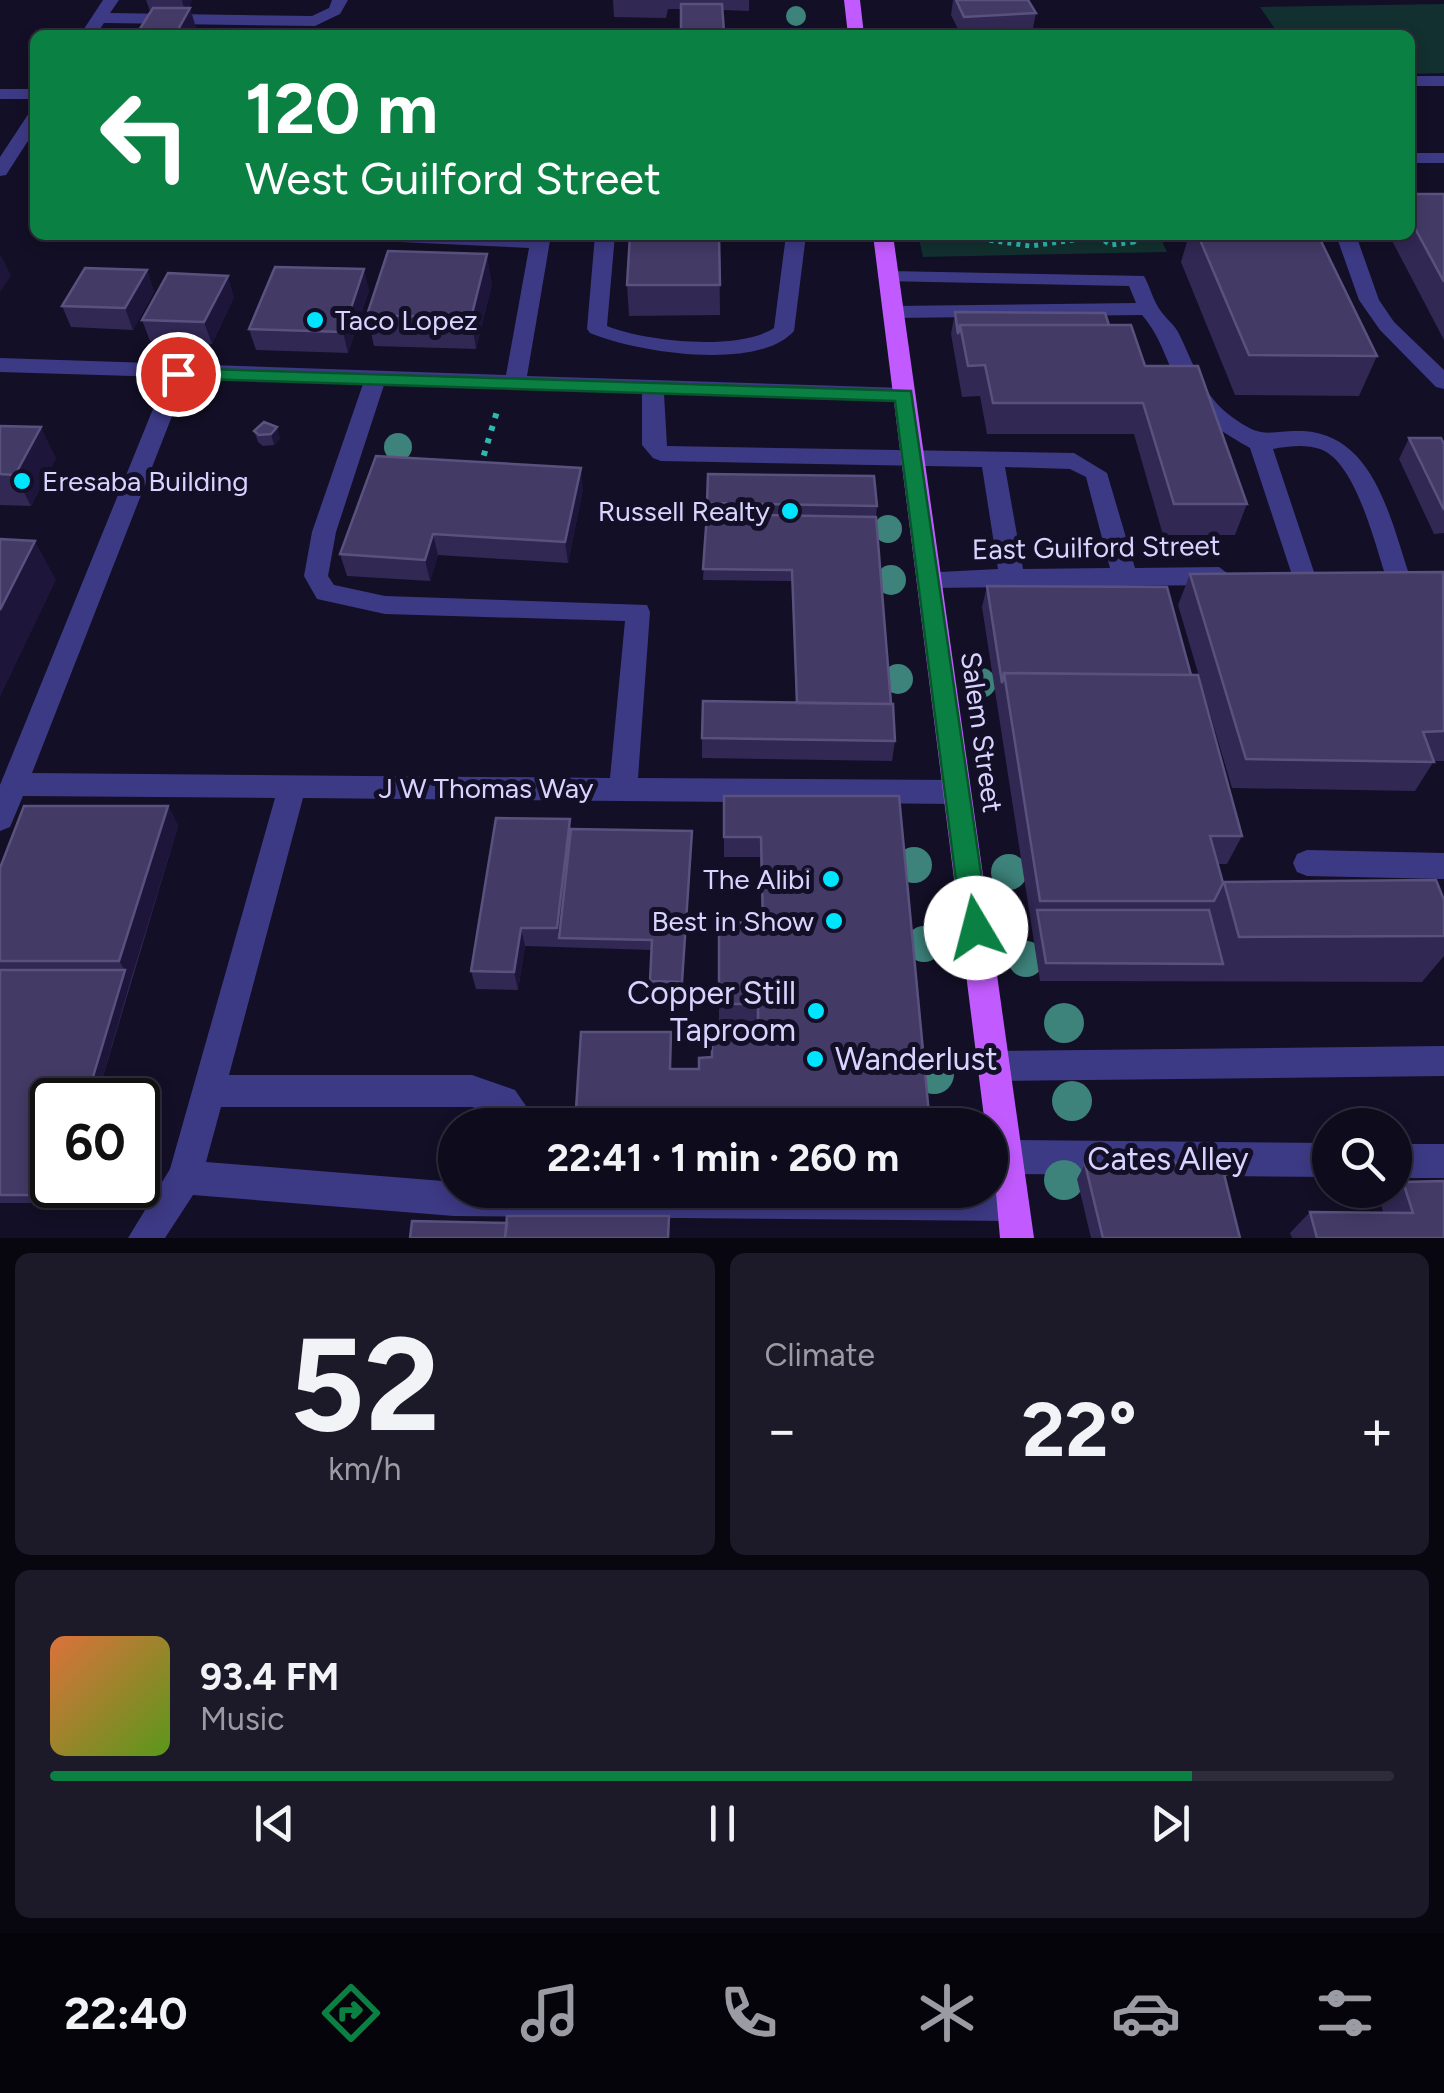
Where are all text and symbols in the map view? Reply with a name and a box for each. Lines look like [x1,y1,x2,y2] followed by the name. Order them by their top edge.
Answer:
[245,66,438,151] text: 120 m
[80,70,210,200] icon: left
[245,151,661,205] text: West Guilford Street
[335,303,478,337] place label: Taco Lopez
[304,309,326,331] marker: Taco Lopez
[136,332,221,417] pin
[151,347,206,402] icon: arrive
[42,464,249,498] place label: Eresaba Building
[11,470,33,492] marker: Eresaba Building
[598,494,770,528] place label: Russell Realty
[779,500,801,522] marker: Russell Realty
[971,528,1221,566] street label: East Guilford Street
[954,649,1010,815] street label: Salem Street
[378,771,594,805] street label: J W Thomas Way
[703,862,811,896] place label: The Alibi
[820,868,842,890] marker: The Alibi
[924,876,1028,980] position arrow
[651,904,814,938] place label: Best in Show
[823,910,845,932] marker: Best in Show
[627,974,796,1049] place label: Copper Still Taproom
[805,1000,827,1022] marker: Copper Still Taproom
[835,1040,998,1078] place label: Wanderlust
[804,1048,826,1070] marker: Wanderlust
[30,1078,160,1208] speed limit sign: 60
[1312,1108,1412,1208] map controls
[1312,1108,1412,1208] button: search
[547,1135,899,1181] text: 22:41 · 1 min · 260 m
[1087,1140,1249,1178] street label: Cates Alley
[289,1307,440,1463] text: 52
[765,1336,875,1374] text: Climate
[1022,1385,1137,1475] text: 22°
[765,1397,799,1463] text: −
[1360,1397,1394,1463] text: +
[328,1450,401,1488] text: km/h
[200,1654,339,1700] text: 93.4 FM
[200,1700,285,1738] text: Music
[247,1796,302,1851] icon: previous
[695,1796,750,1851] icon: pause
[1143,1796,1198,1851] icon: next
[316,1978,386,2048] icon: directions
[515,1978,585,2048] icon: music
[714,1978,784,2048] icon: phone
[912,1978,982,2048] icon: climate
[1111,1978,1181,2048] icon: car
[1310,1978,1380,2048] icon: filters
[64,1986,188,2040] text: 22:40

